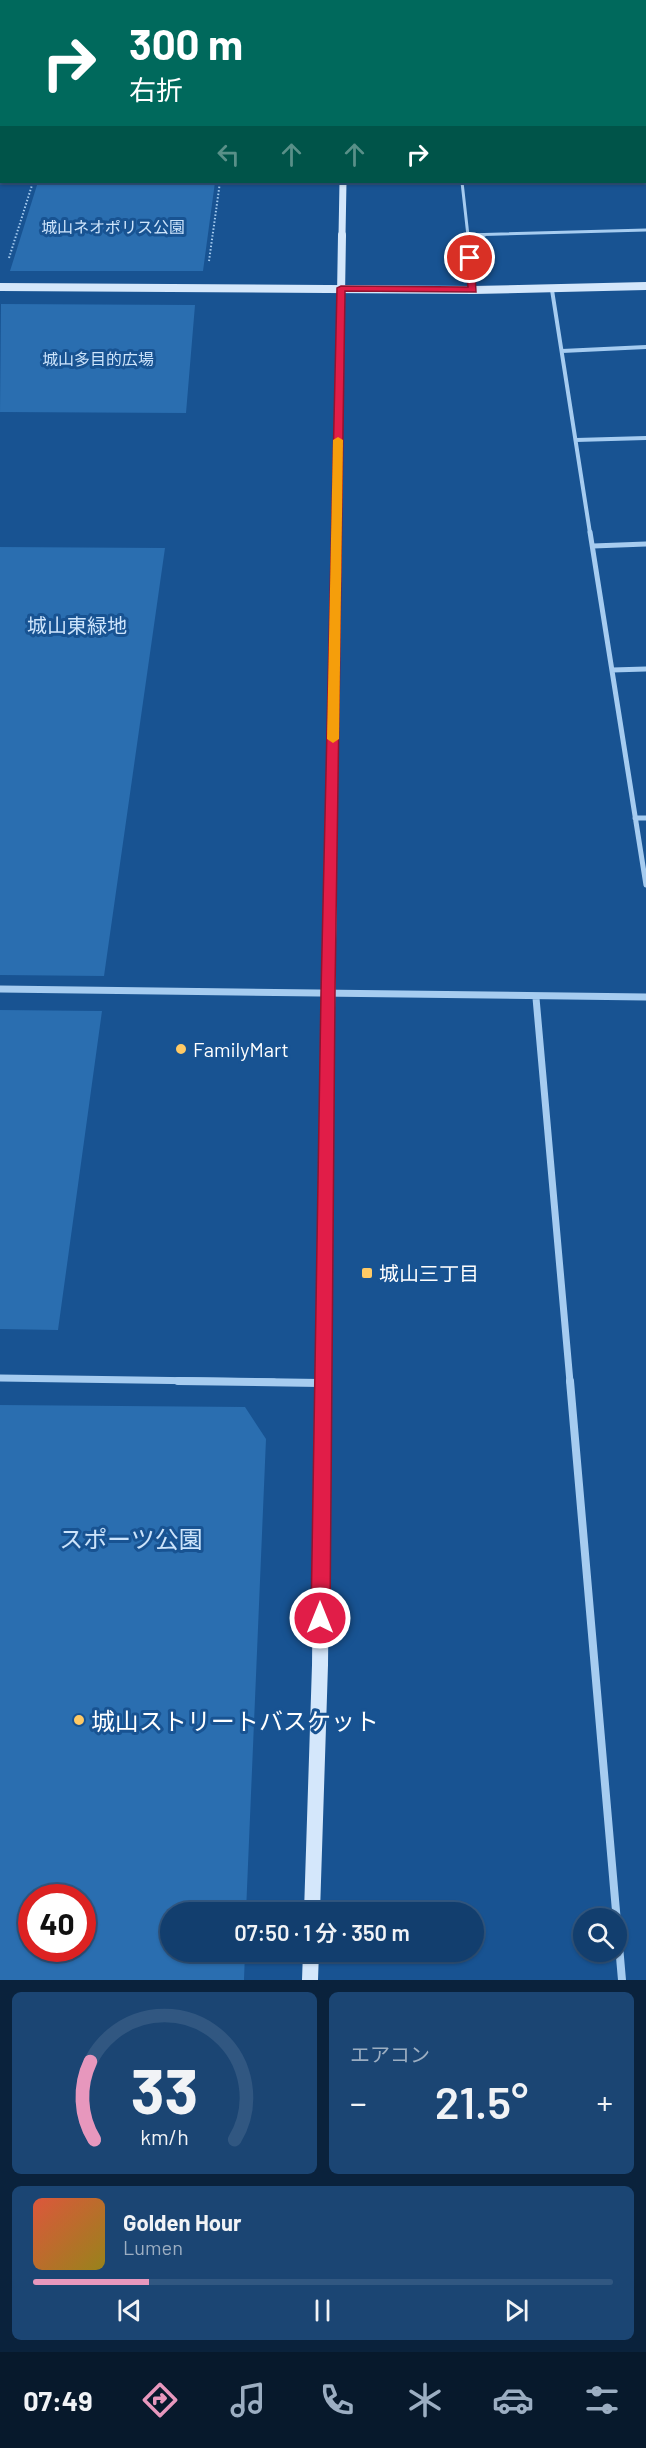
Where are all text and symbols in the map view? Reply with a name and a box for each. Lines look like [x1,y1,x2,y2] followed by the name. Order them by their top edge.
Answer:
[129,18,243,68] text: 300 m
[30,24,108,102] icon: right
[129,73,183,105] text: 右折
[212,138,245,171] icon: left
[275,138,308,171] icon: ahead
[338,138,371,171] icon: ahead
[401,138,434,171] icon: right
[41,217,185,236] park label: 城山ネオポリス公園
[444,232,495,283] pin
[453,241,486,274] icon: arrive
[42,349,154,368] park label: 城山多目的広場
[27,613,127,637] park label: 城山東緑地
[193,1037,289,1061] place label: FamilyMart
[174,1042,188,1056] marker: FamilyMart
[379,1261,479,1285] place label: 城山三丁目
[360,1266,374,1280] marker: 城山三丁目
[59,1524,203,1553] park label: スポーツ公園
[288,1586,352,1650] position arrow
[91,1706,379,1735] place label: 城山ストリートバスケット
[72,1713,86,1727] marker: 城山ストリートバスケット
[18,1884,96,1962] speed limit sign: 40
[573,1908,627,1962] map controls
[573,1908,627,1962] button: search
[234,1919,410,1945] text: 07:50 · 1 分 · 350 m
[350,2042,430,2066] text: エアコン
[131,2052,198,2126] text: 33
[435,2074,528,2128] text: 21.5°
[350,2082,367,2122] text: −
[596,2082,613,2122] text: +
[140,2124,189,2149] text: km/h
[123,2209,241,2235] text: Golden Hour
[123,2235,183,2259] text: Lumen
[113,2294,146,2327] icon: previous
[306,2294,339,2327] icon: pause
[500,2294,533,2327] icon: next
[139,2379,181,2421] icon: directions
[227,2379,269,2421] icon: music
[316,2379,358,2421] icon: phone
[404,2379,446,2421] icon: climate
[492,2379,534,2421] icon: car
[581,2379,623,2421] icon: filters
[23,2384,92,2416] text: 07:49

